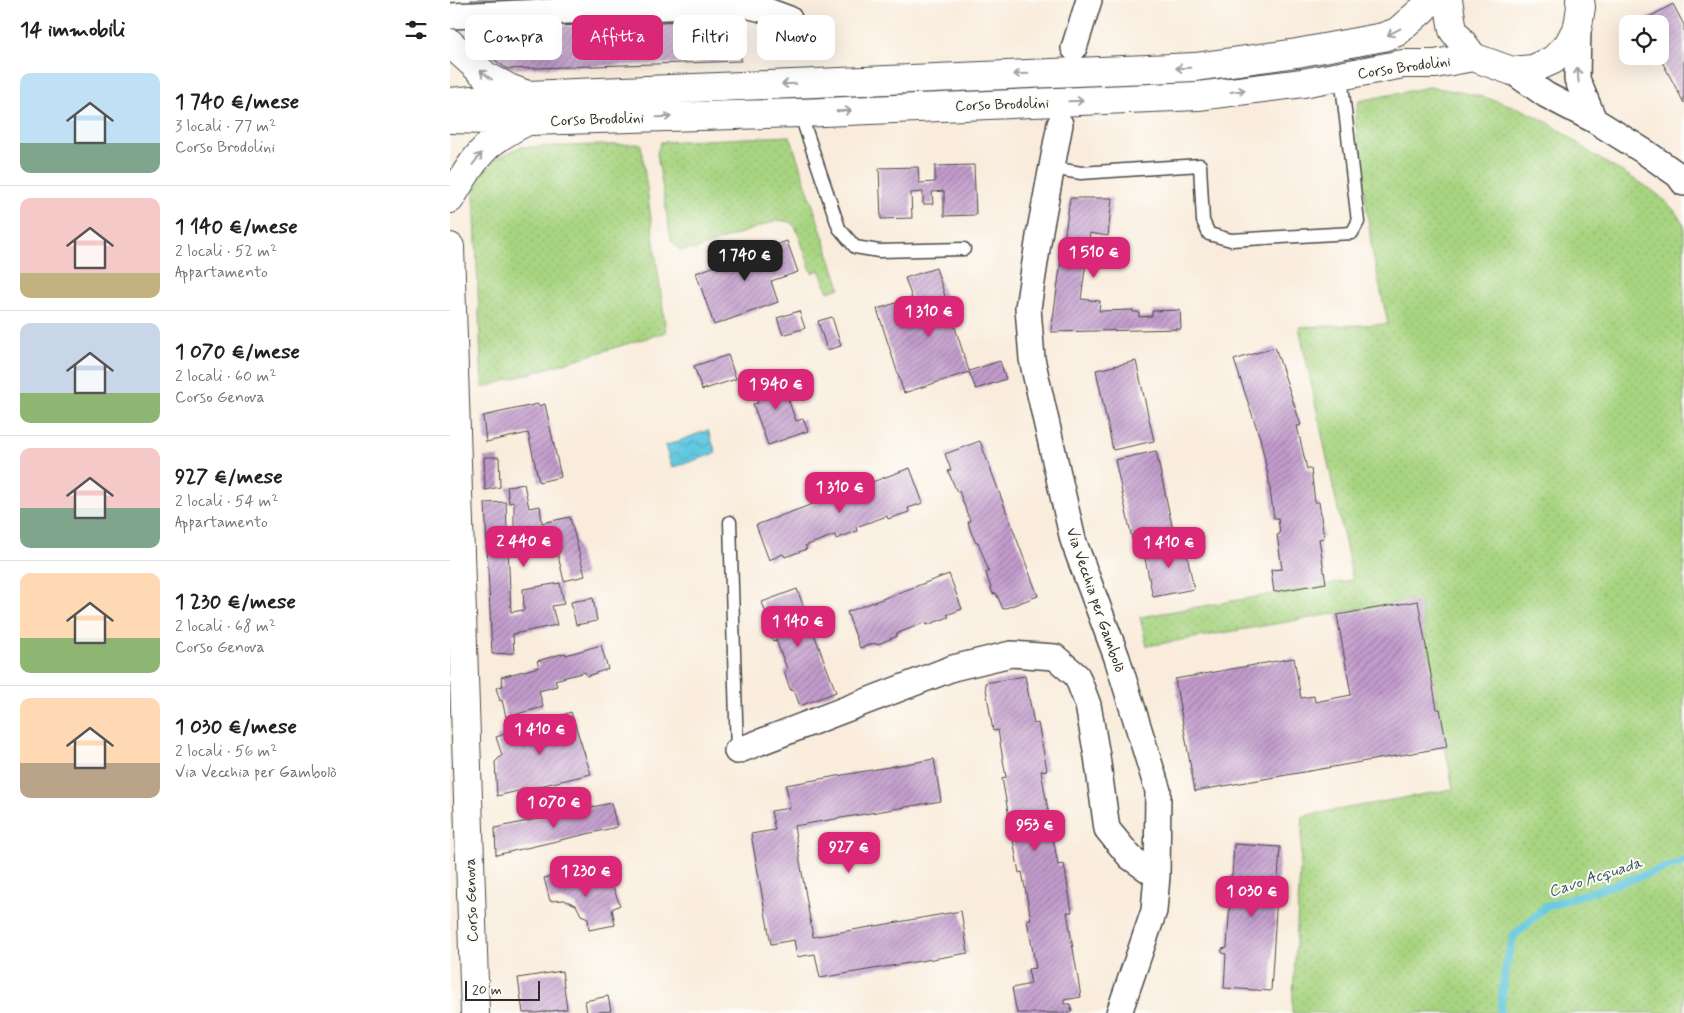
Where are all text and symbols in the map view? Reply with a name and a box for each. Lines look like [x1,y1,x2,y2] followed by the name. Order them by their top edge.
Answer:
[465,15,562,60] chip: Compra
[572,15,663,60] chip: Affitta
[673,15,747,60] chip: Filtri
[757,15,835,60] chip: Nuovo
[1619,15,1669,65] map controls
[1619,15,1669,65] button: locate
[20,16,125,44] text: 14 immobili
[402,16,430,44] icon: filters
[1387,27,1402,37] one-way arrow
[1356,52,1452,84] street label: Corso Brodolini
[1176,63,1192,72] one-way arrow
[1574,67,1583,83] one-way arrow
[480,69,493,80] one-way arrow
[1013,70,1029,79] one-way arrow
[781,80,797,89] one-way arrow
[1230,86,1246,96] one-way arrow
[175,88,299,116] text: 1 740 €/mese
[60,93,120,153] icon: home
[955,93,1049,117] street label: Corso Brodolini
[1068,96,1084,106] one-way arrow
[835,107,851,116] one-way arrow
[550,108,644,132] street label: Corso Brodolini
[655,112,671,122] one-way arrow
[175,116,276,137] text: 3 locali · 77 m²
[175,137,275,158] text: Corso Brodolini
[472,153,483,166] one-way arrow
[175,213,298,241] text: 1 140 €/mese
[60,218,120,278] icon: home
[1048,236,1140,279] pin: 1 510 €
[699,240,791,282] pin: 1 740 €
[175,241,277,262] text: 2 locali · 52 m²
[1069,242,1119,263] text: 1 510 €
[719,245,771,266] text: 1 740 €
[175,262,268,283] text: Appartamento
[883,296,975,338] pin: 1 310 €
[905,301,953,322] text: 1 310 €
[175,338,300,366] text: 1 070 €/mese
[60,343,120,403] icon: home
[175,366,276,387] text: 2 locali · 60 m²
[730,368,822,411] pin: 1 940 €
[749,374,803,395] text: 1 940 €
[175,387,265,408] text: Corso Genova
[175,463,283,491] text: 927 €/mese
[60,468,120,528] icon: home
[794,472,886,514] pin: 1 310 €
[816,477,864,498] text: 1 310 €
[175,491,278,512] text: 2 locali · 54 m²
[175,512,268,533] text: Appartamento
[1061,525,1129,675] street label: Via Vecchia per Gambolò
[478,526,570,568] pin: 2 440 €
[1123,526,1215,569] pin: 1 410 €
[496,531,552,552] text: 2 440 €
[1143,532,1195,553] text: 1 410 €
[175,588,296,616] text: 1 230 €/mese
[60,593,120,653] icon: home
[752,606,844,648] pin: 1 140 €
[772,611,824,632] text: 1 140 €
[175,616,276,637] text: 2 locali · 68 m²
[175,637,265,658] text: Corso Genova
[175,713,297,741] text: 1 030 €/mese
[494,714,586,756] pin: 1 410 €
[60,718,120,778] icon: home
[514,719,566,740] text: 1 410 €
[175,741,277,762] text: 2 locali · 56 m²
[175,762,337,783] text: Via Vecchia per Gambolò
[508,786,600,829] pin: 1 070 €
[527,792,581,813] text: 1 070 €
[1000,810,1070,852] pin: 953 €
[1016,815,1054,836] text: 953 €
[814,832,884,874] pin: 927 €
[829,837,869,858] text: 927 €
[1546,852,1646,902] water label: Cavo Acquada
[540,856,632,898] pin: 1 230 €
[461,857,483,942] street label: Corso Genova
[561,861,611,882] text: 1 230 €
[1206,876,1298,918] pin: 1 030 €
[1227,881,1277,902] text: 1 030 €
[465,978,540,1001] scale bar
[472,981,502,999] text: 20 m

